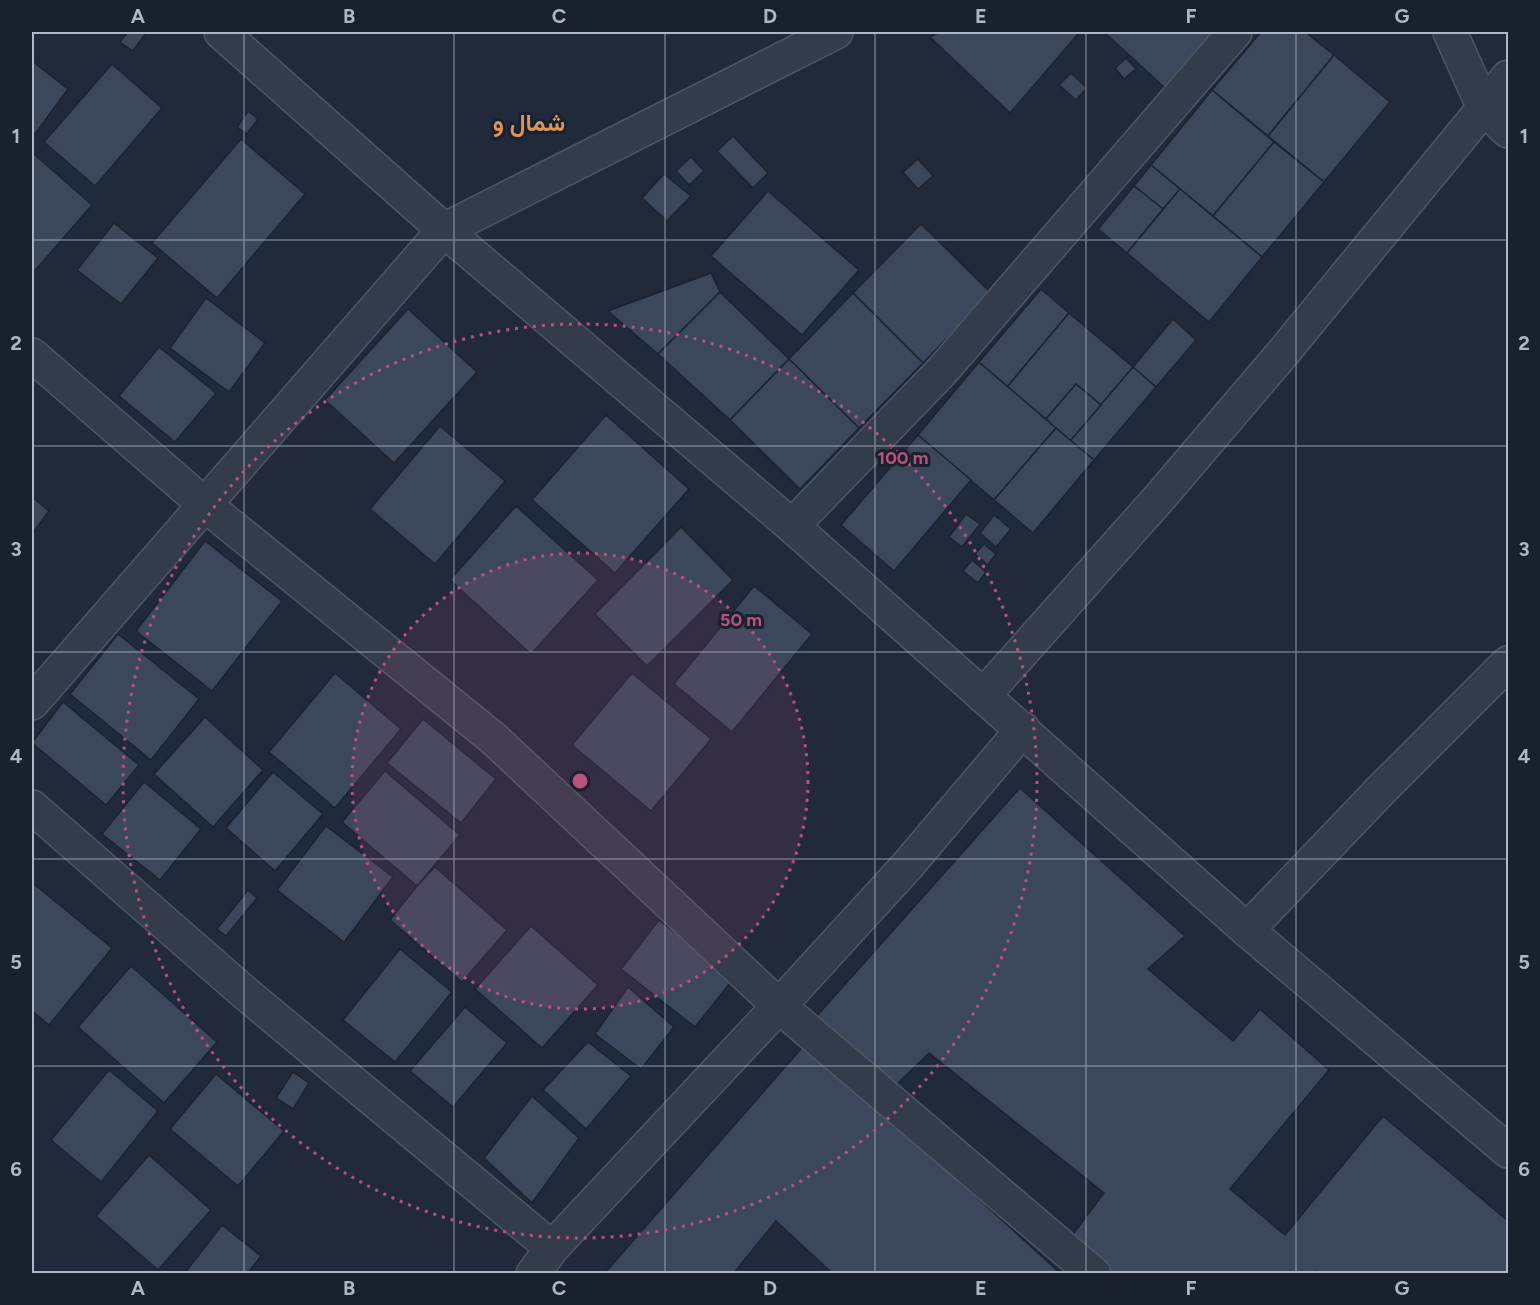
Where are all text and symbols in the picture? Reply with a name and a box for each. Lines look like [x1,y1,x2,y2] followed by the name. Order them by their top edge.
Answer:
[131,4,146,28] text: A
[343,4,355,28] text: B
[552,4,566,28] text: C
[763,4,777,28] text: D
[975,4,987,28] text: E
[1185,4,1197,28] text: F
[1395,4,1410,28] text: G
[493,108,565,138] district label: شمال و
[12,124,20,148] text: 1
[1520,124,1528,148] text: 1
[10,331,22,355] text: 2
[1518,331,1530,355] text: 2
[878,447,928,469] text: 100 m
[10,537,22,561] text: 3
[1518,537,1530,561] text: 3
[720,609,762,631] text: 50 m
[10,744,23,768] text: 4
[1518,744,1531,768] text: 4
[570,771,590,791] centre of rings
[10,950,22,974] text: 5
[1518,950,1530,974] text: 5
[10,1157,22,1181] text: 6
[1518,1157,1530,1181] text: 6
[131,1276,146,1300] text: A
[343,1276,355,1300] text: B
[552,1276,566,1300] text: C
[763,1276,777,1300] text: D
[975,1276,987,1300] text: E
[1185,1276,1197,1300] text: F
[1395,1276,1410,1300] text: G

